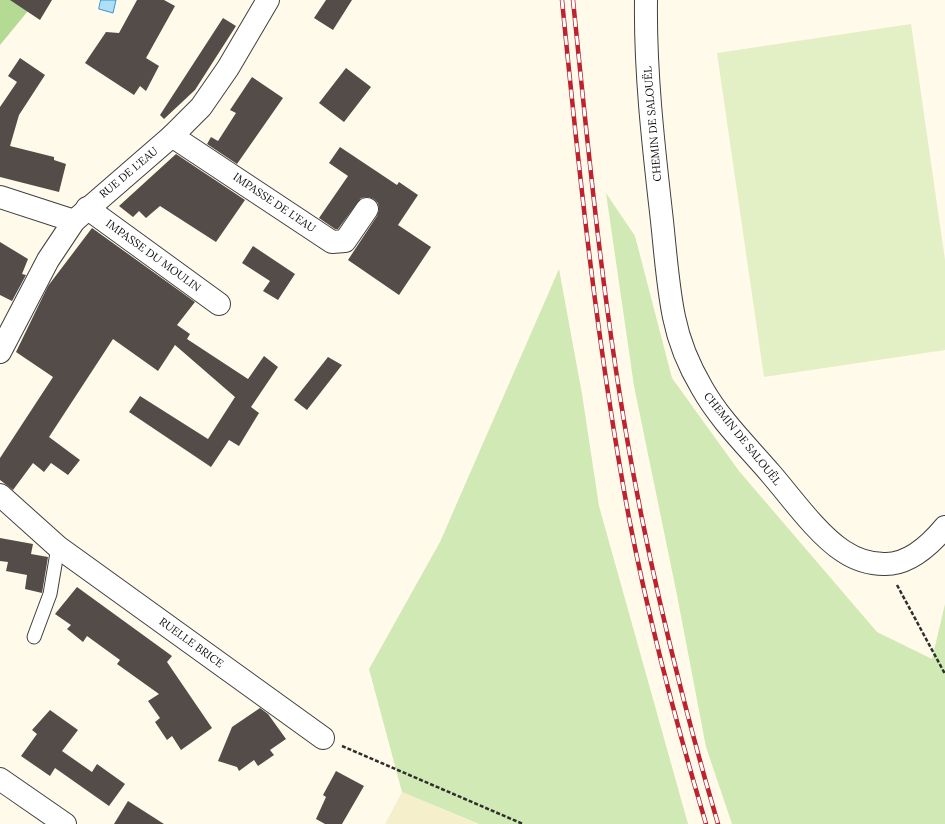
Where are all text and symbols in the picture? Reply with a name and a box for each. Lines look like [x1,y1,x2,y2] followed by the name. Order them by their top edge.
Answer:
[641,66,665,182] street label: CHEMIN DE SALOUËL
[97,145,161,201] street label: RUE DE L'EAU
[230,171,318,235] street label: IMPASSE DE L'EAU
[103,217,203,295] street label: IMPASSE DU MOULIN
[701,390,783,488] street label: CHEMIN DE SALOUËL
[156,615,226,671] street label: RUELLE BRICE

